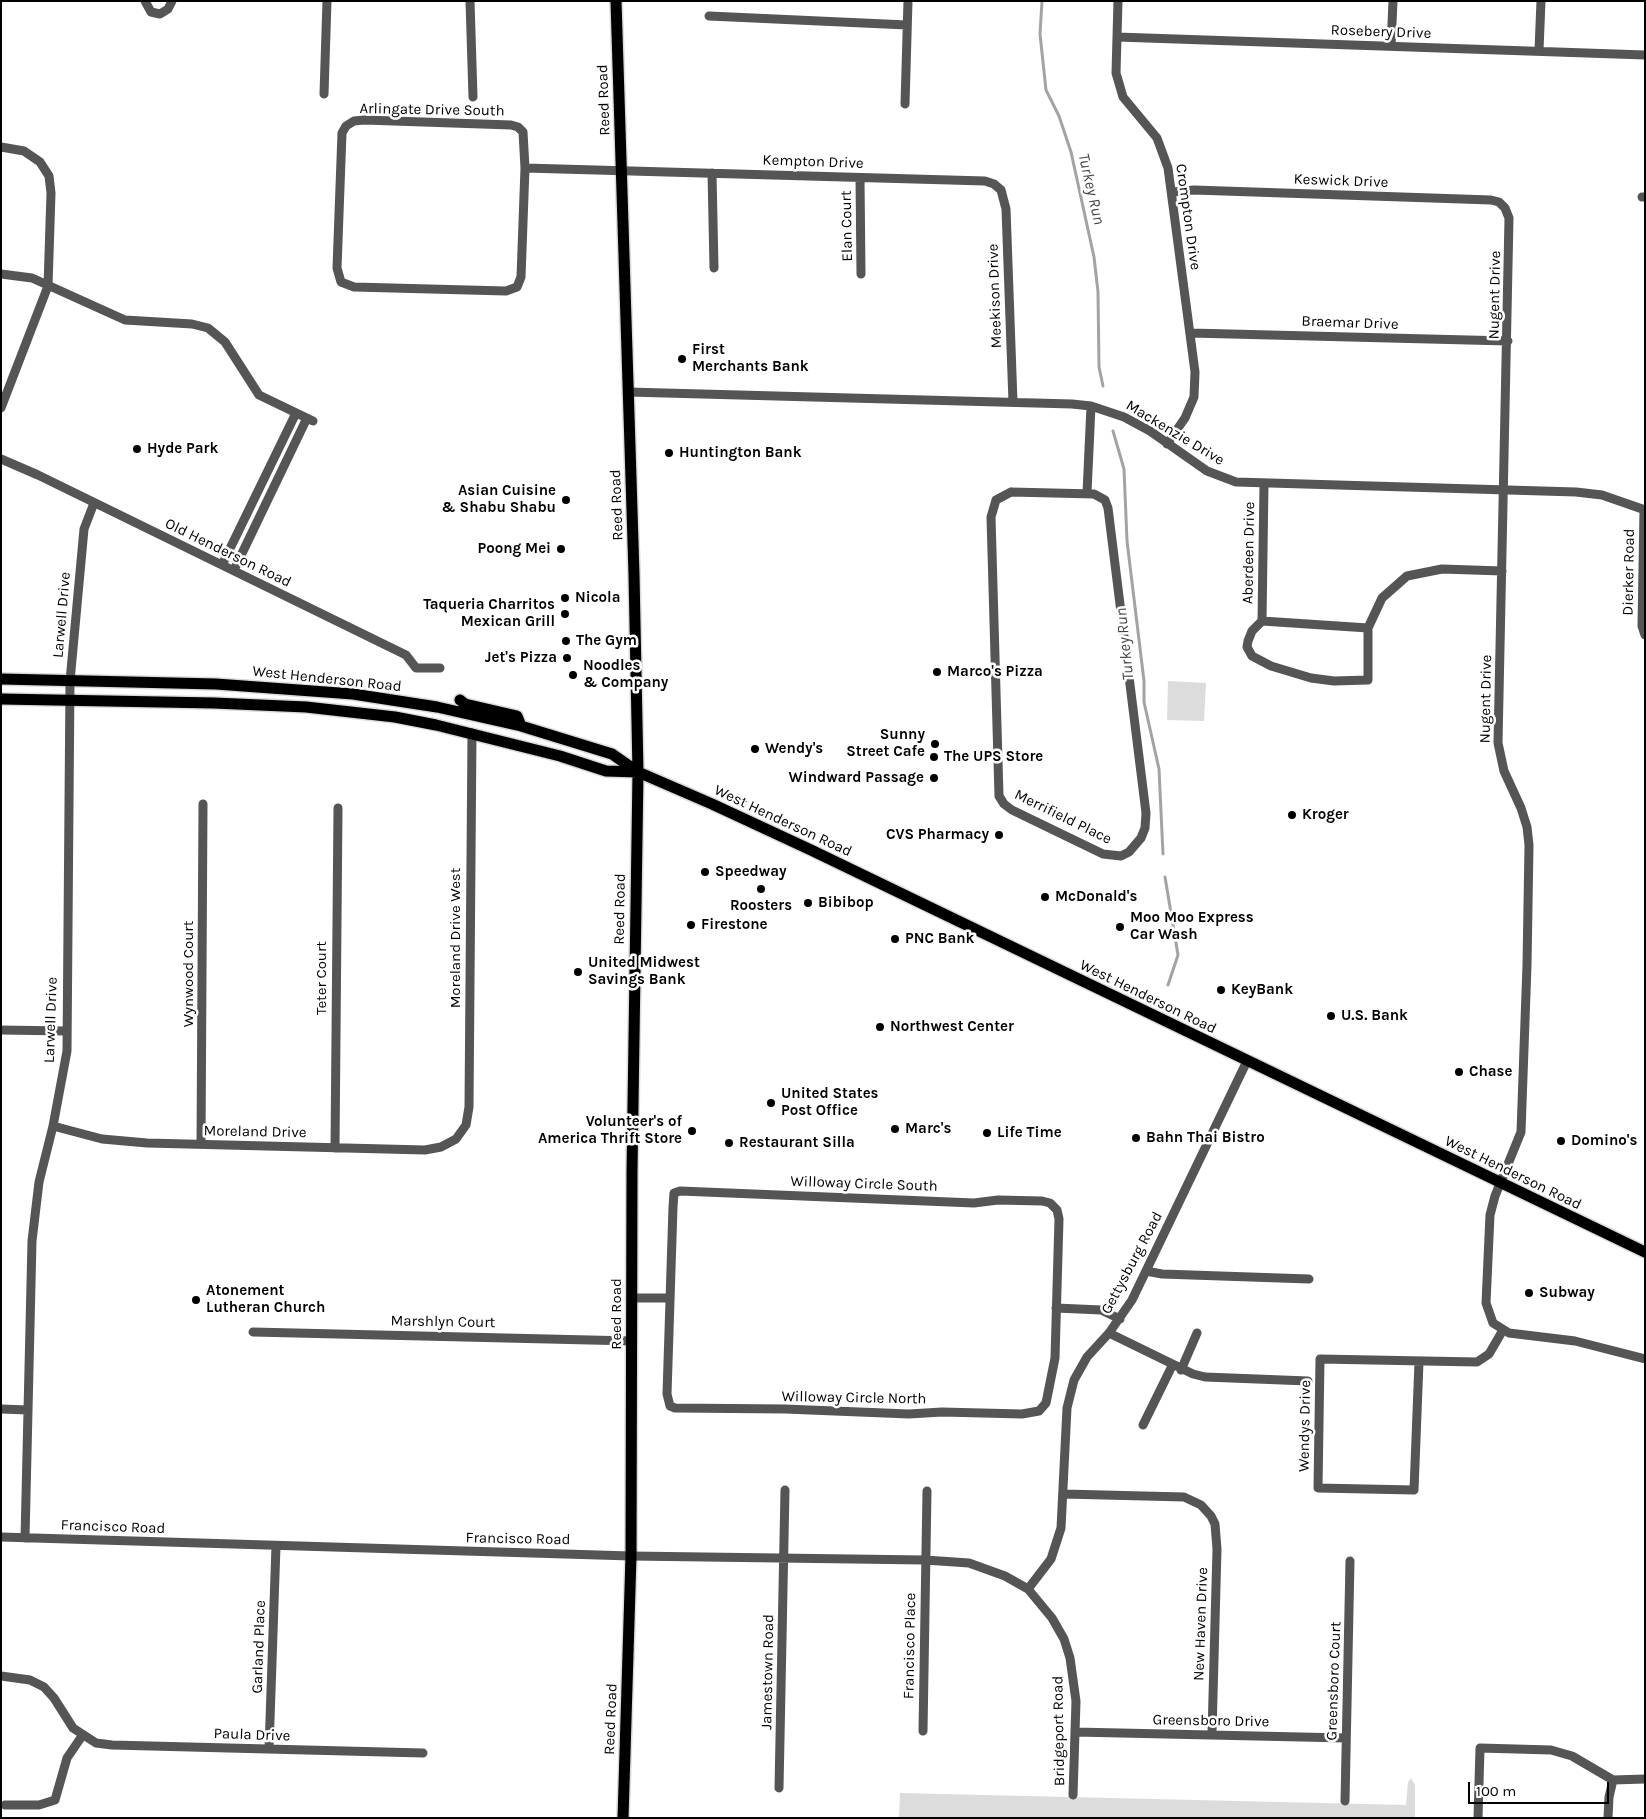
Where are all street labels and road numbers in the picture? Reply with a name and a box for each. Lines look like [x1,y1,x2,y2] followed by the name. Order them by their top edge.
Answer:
[1330,21,1432,43] street label: Rosebery Drive
[594,64,614,136] street label: Reed Road
[359,100,505,120] street label: Arlingate Drive South
[762,151,864,173] street label: Kempton Drive
[1172,163,1204,271] street label: Crompton Drive
[1293,170,1389,192] street label: Keswick Drive
[837,190,857,262] street label: Elan Court
[984,243,1006,349] street label: Meekison Drive
[1485,250,1505,340] street label: Nugent Drive
[1301,312,1399,334] street label: Braemar Drive
[1122,396,1228,470] street label: Mackenzie Drive
[607,469,627,541] street label: Reed Road
[1239,502,1259,604] street label: Aberdeen Drive
[162,515,294,591] street label: Old Henderson Road
[1619,528,1639,616] street label: Dierker Road
[49,571,75,659] street label: Larwell Drive
[1476,654,1496,744] street label: Nugent Drive
[252,662,402,696] street label: West Henderson Road
[711,781,855,861] street label: West Henderson Road
[1011,786,1115,848] street label: Merrifield Place
[447,868,465,1008] street label: Moreland Drive West
[610,873,630,945] street label: Reed Road
[180,921,198,1027] street label: Wynwood Court
[313,941,331,1015] street label: Teter Court
[1077,956,1219,1038] street label: West Henderson Road
[41,977,61,1063] street label: Larwell Drive
[203,1122,307,1142] street label: Moreland Drive
[1442,1132,1584,1214] street label: West Henderson Road
[790,1172,938,1196] street label: Willoway Circle South
[1097,1209,1167,1317] street label: Gettysburg Road
[608,1278,626,1350] street label: Reed Road
[391,1312,495,1332] street label: Marshlyn Court
[1295,1380,1315,1472] street label: Wendys Drive
[781,1388,927,1408] street label: Willoway Circle North
[60,1516,166,1538] street label: Francisco Road
[465,1529,571,1549] street label: Francisco Road
[1190,1567,1212,1681] street label: New Haven Drive
[900,1593,920,1699] street label: Francisco Place
[248,1600,270,1694] street label: Garland Place
[758,1614,778,1730] street label: Jamestown Road
[1323,1621,1345,1741] street label: Greensboro Court
[1049,1676,1069,1786] street label: Bridgeport Road
[601,1683,621,1755] street label: Reed Road
[1152,1711,1270,1731] street label: Greensboro Drive
[213,1725,291,1745] street label: Paula Drive

